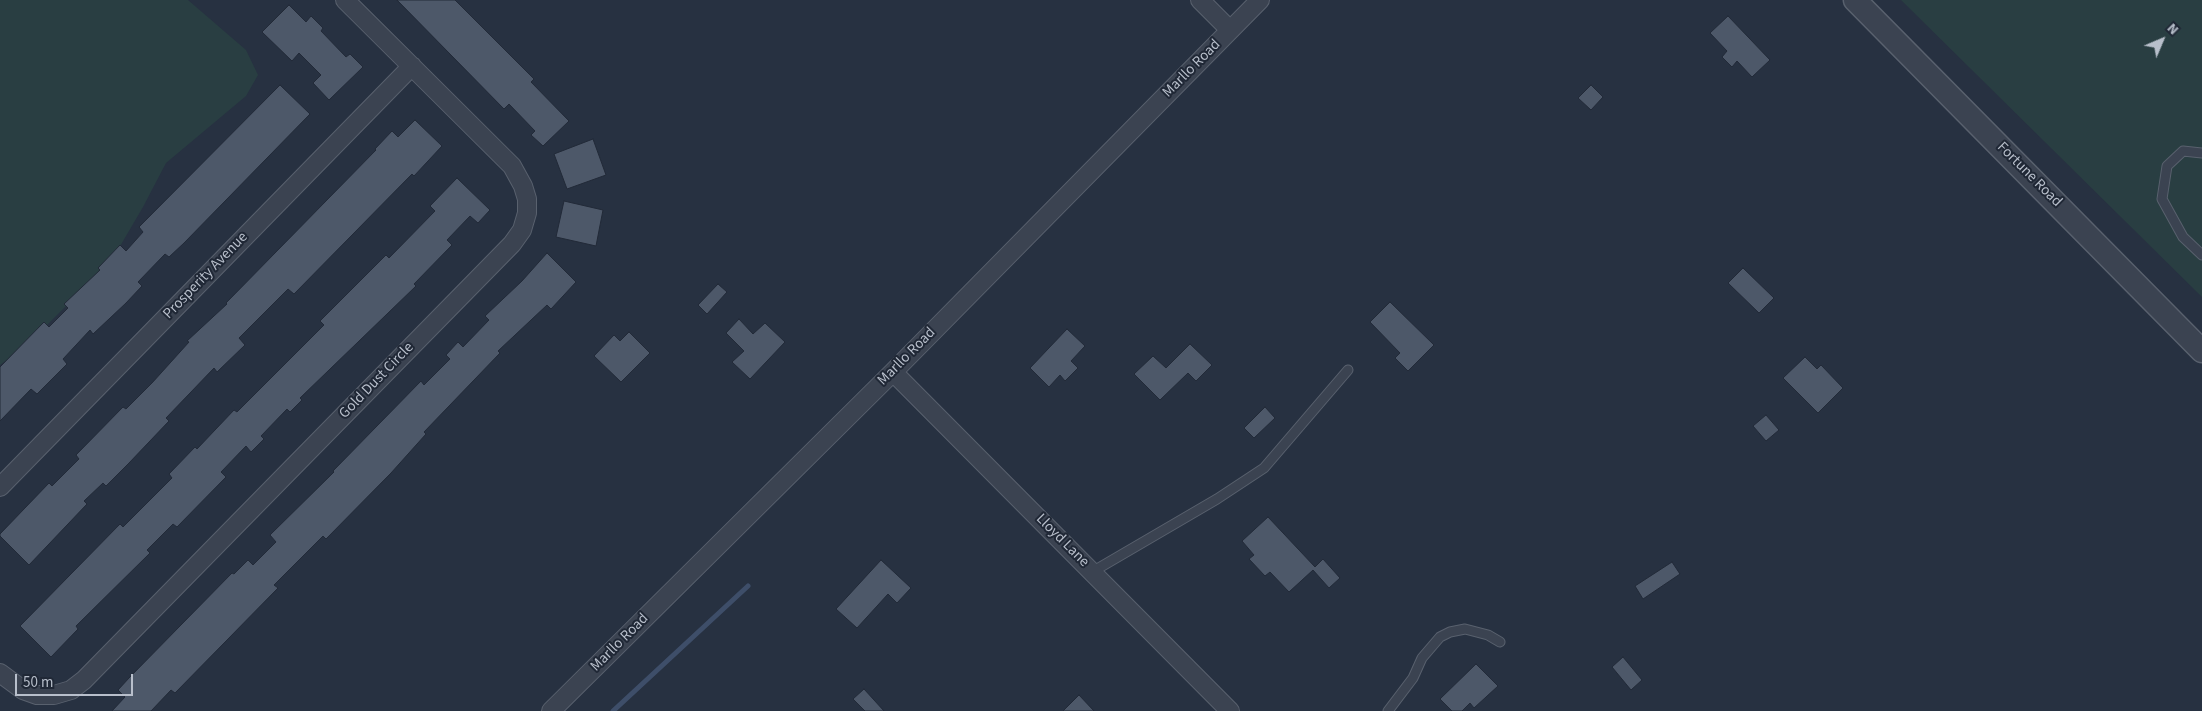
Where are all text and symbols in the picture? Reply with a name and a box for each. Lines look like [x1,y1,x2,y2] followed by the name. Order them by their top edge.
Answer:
[2137,15,2187,65] north arrow
[2162,19,2183,40] text: N
[1159,36,1225,102] street label: Marllo Road
[1993,139,2065,211] street label: Fortune Road
[160,229,252,323] street label: Prosperity Avenue
[874,324,940,390] street label: Marllo Road
[336,339,418,423] street label: Gold Dust Circle
[1032,511,1092,571] street label: Lloyd Lane
[587,610,653,676] street label: Marllo Road
[18,664,135,696] scale bar
[23,672,53,693] text: 50 m

